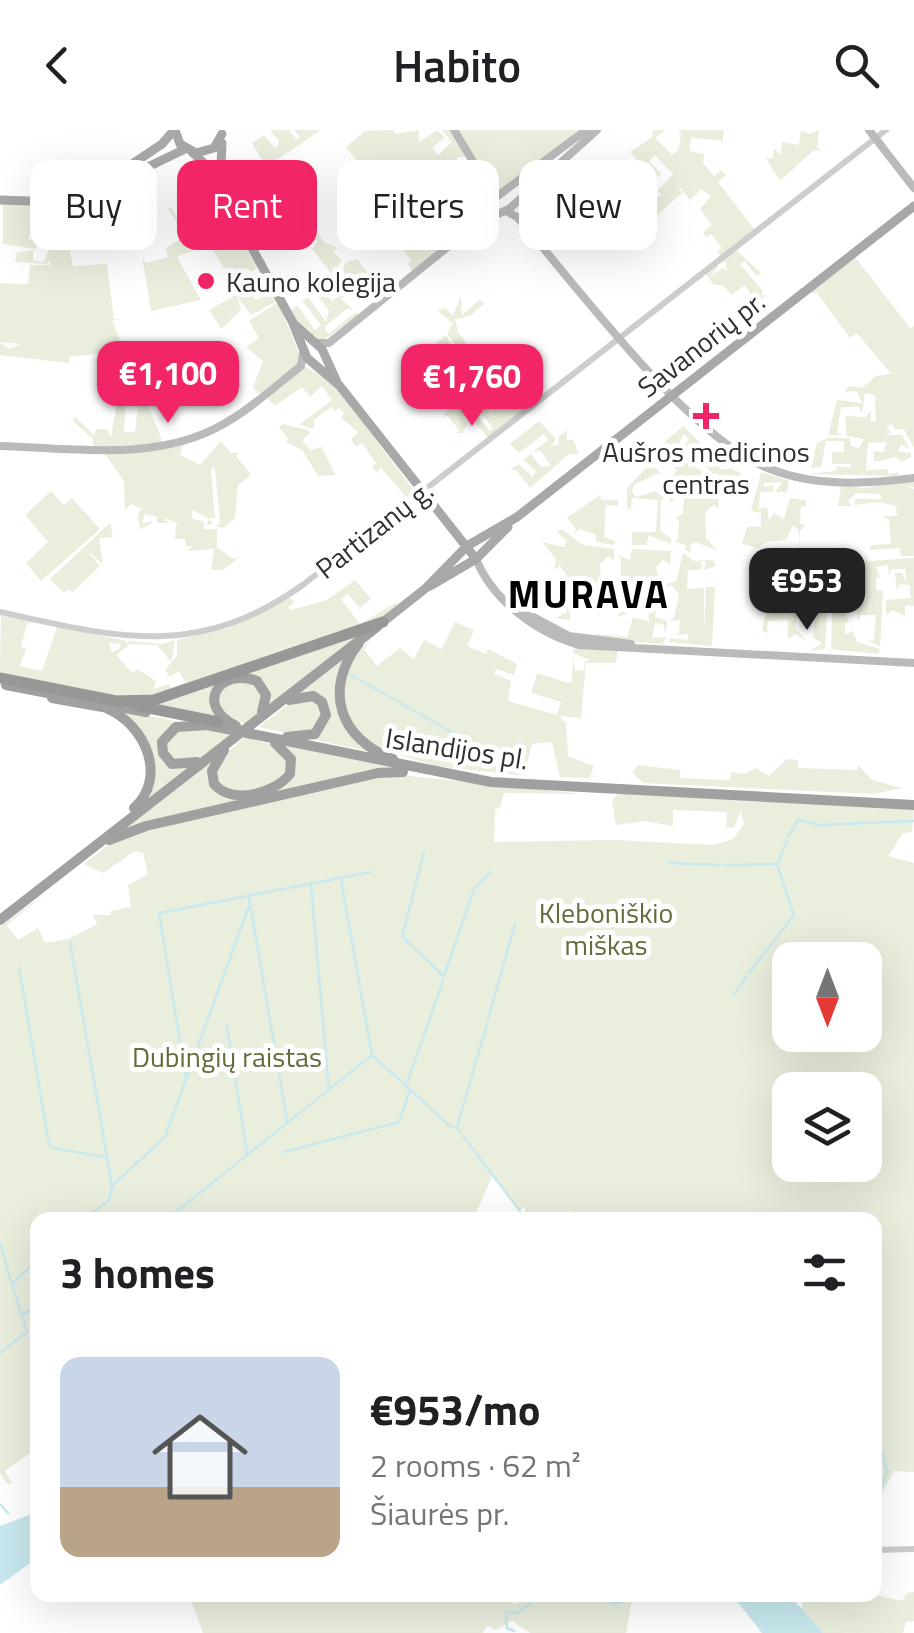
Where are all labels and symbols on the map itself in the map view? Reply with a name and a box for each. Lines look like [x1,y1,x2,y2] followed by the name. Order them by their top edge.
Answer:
[226,260,396,303] place label: Kauno kolegija
[195,270,217,292] marker: Kauno kolegija
[628,280,774,408] street label: Savanorių pr.
[87,341,249,426] pin: €1,100
[391,344,553,429] pin: €1,760
[693,403,719,429] marker: Aušros medicinos centras
[602,430,810,505] place label: Aušros medicinos centras
[306,469,442,589] street label: Partizanų g.
[748,548,866,633] pin: €953
[508,565,670,623] district label: MURAVA
[383,716,531,780] street label: Islandijos pl.
[539,891,673,966] park label: Kleboniškio miškas
[772,942,882,1052] north arrow
[132,1035,322,1078] park label: Dubingių raistas

